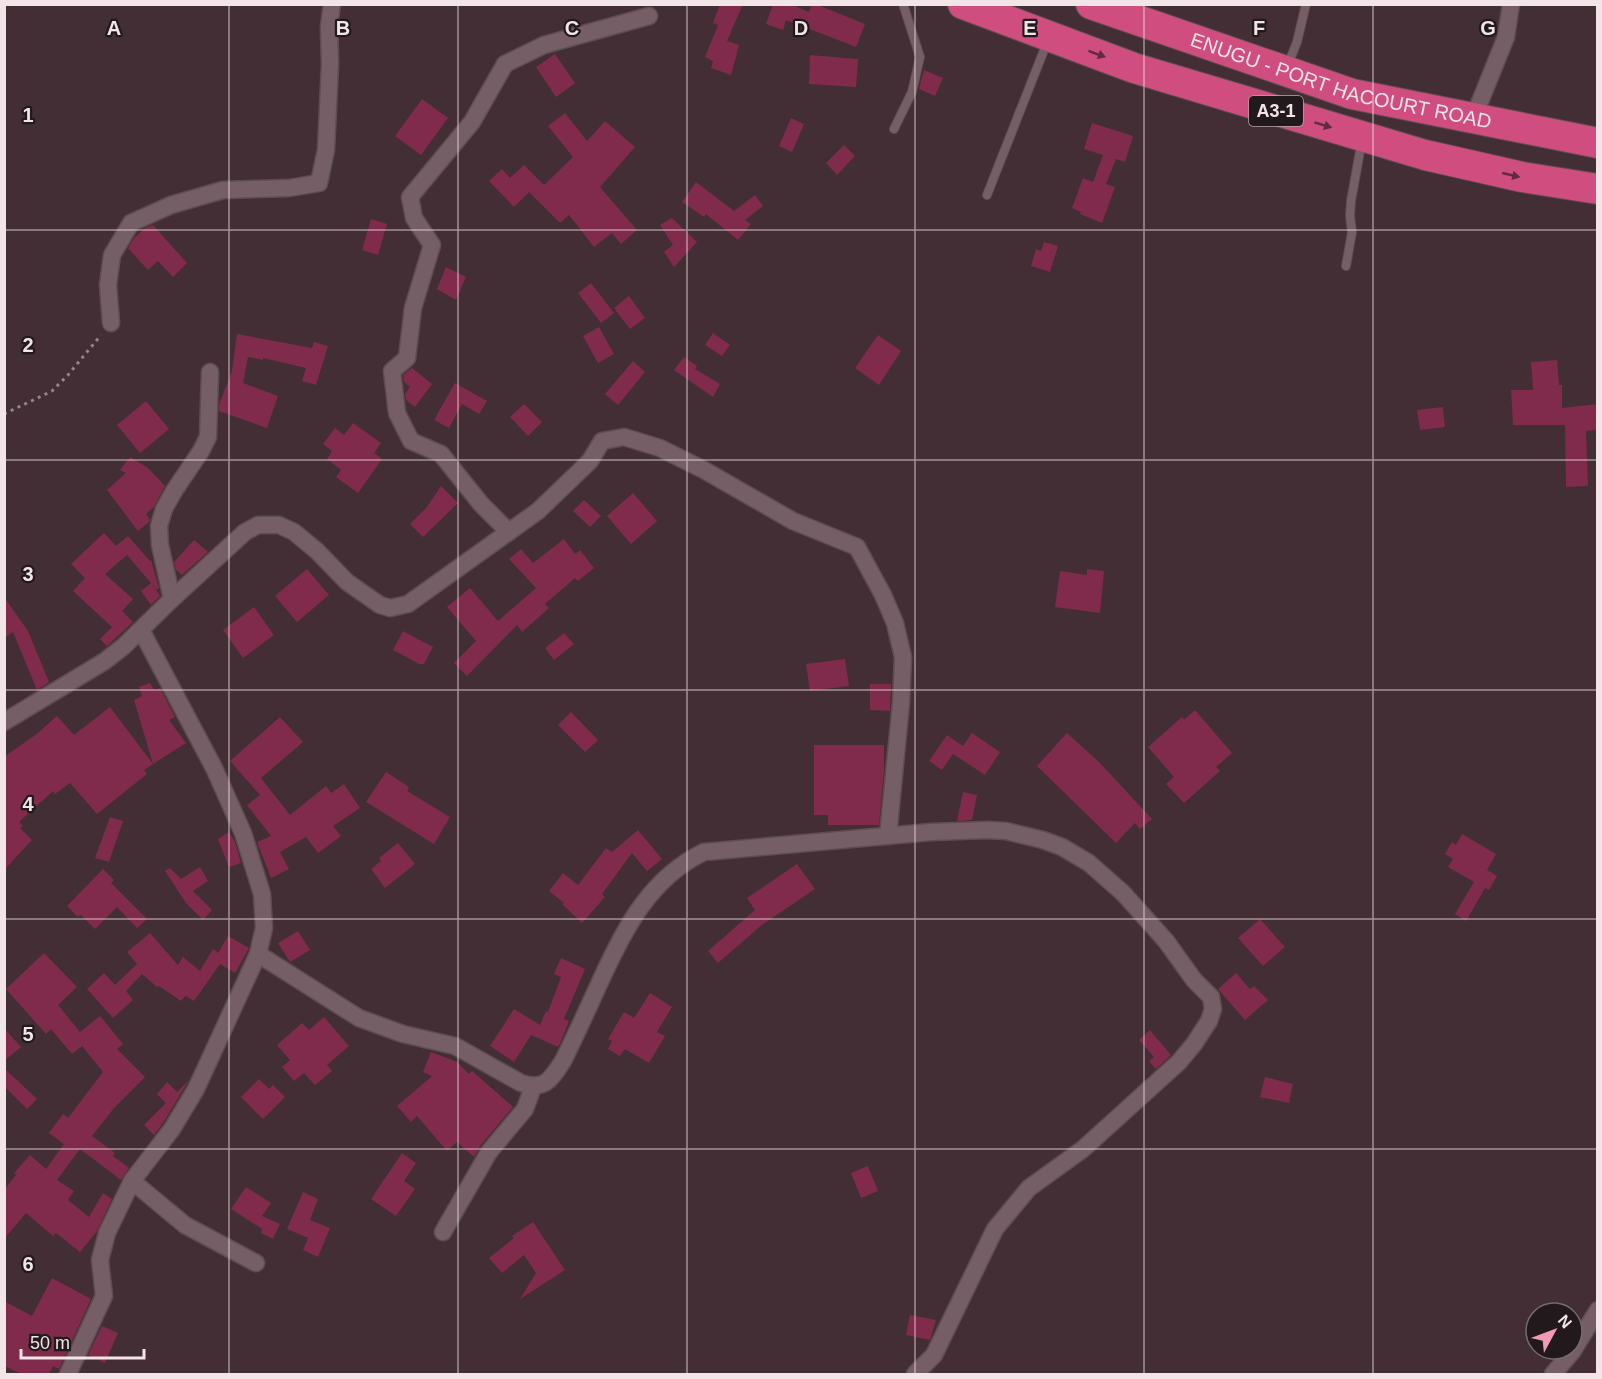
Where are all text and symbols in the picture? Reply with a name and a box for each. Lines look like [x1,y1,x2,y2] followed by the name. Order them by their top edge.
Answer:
[107,17,121,39] text: A
[336,17,350,39] text: B
[565,17,579,39] text: C
[794,17,808,39] text: D
[1023,17,1037,39] text: E
[1253,17,1265,39] text: F
[1188,29,1496,133] street label: ENUGU - PORT HACOURT ROAD
[1088,49,1106,59] one-way arrow
[1249,96,1303,126] road number: A3-1
[22,104,34,126] text: 1
[1314,121,1332,130] one-way arrow
[1502,170,1520,180] one-way arrow
[22,334,34,356] text: 2
[22,563,34,585] text: 3
[22,793,34,815] text: 4
[22,1023,34,1045] text: 5
[22,1253,34,1275] text: 6
[1524,1301,1584,1361] north arrow
[1555,1312,1575,1331] text: N
[21,1322,144,1360] scale bar
[30,1333,70,1353] text: 50 m

